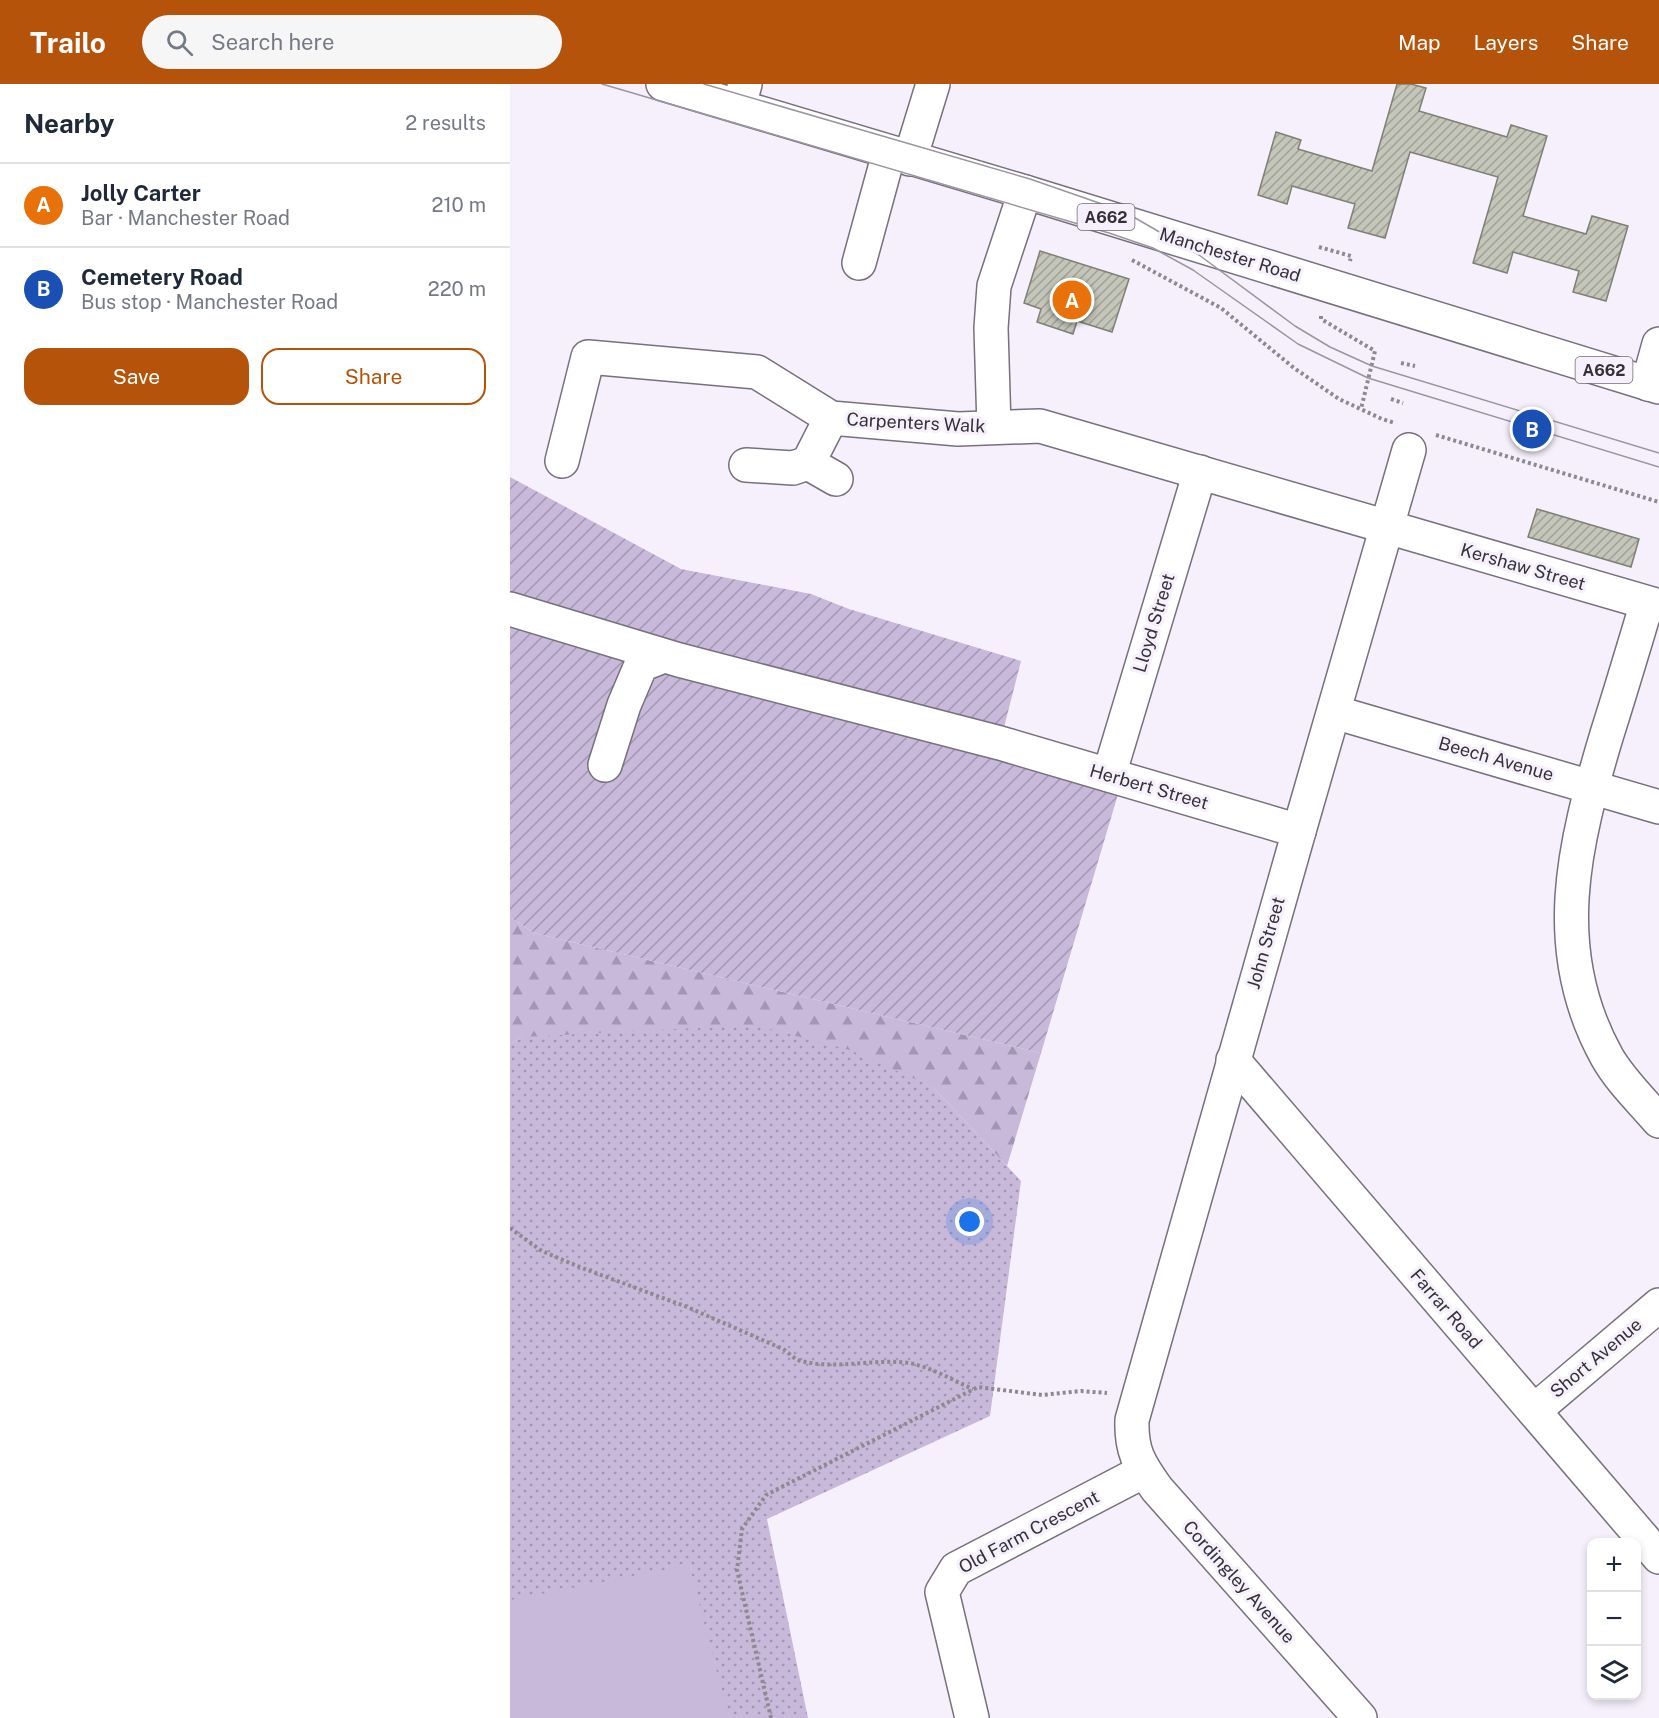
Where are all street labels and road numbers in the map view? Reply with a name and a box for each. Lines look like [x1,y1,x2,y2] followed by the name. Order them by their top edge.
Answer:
[1078,204,1134,230] road number: A662
[1157,223,1303,286] street label: Manchester Road
[1576,357,1632,383] road number: A662
[846,408,986,437] street label: Carpenters Walk
[1458,539,1588,594] street label: Kershaw Street
[1128,571,1179,675] street label: Lloyd Street
[1436,732,1556,785] street label: Beech Avenue
[1087,760,1211,814] street label: Herbert Street
[1242,894,1289,991] street label: John Street
[1406,1265,1487,1353] street label: Farrar Road
[1546,1313,1646,1402] street label: Short Avenue
[955,1486,1103,1577] street label: Old Farm Crescent
[1179,1516,1300,1647] street label: Cordingley Avenue

